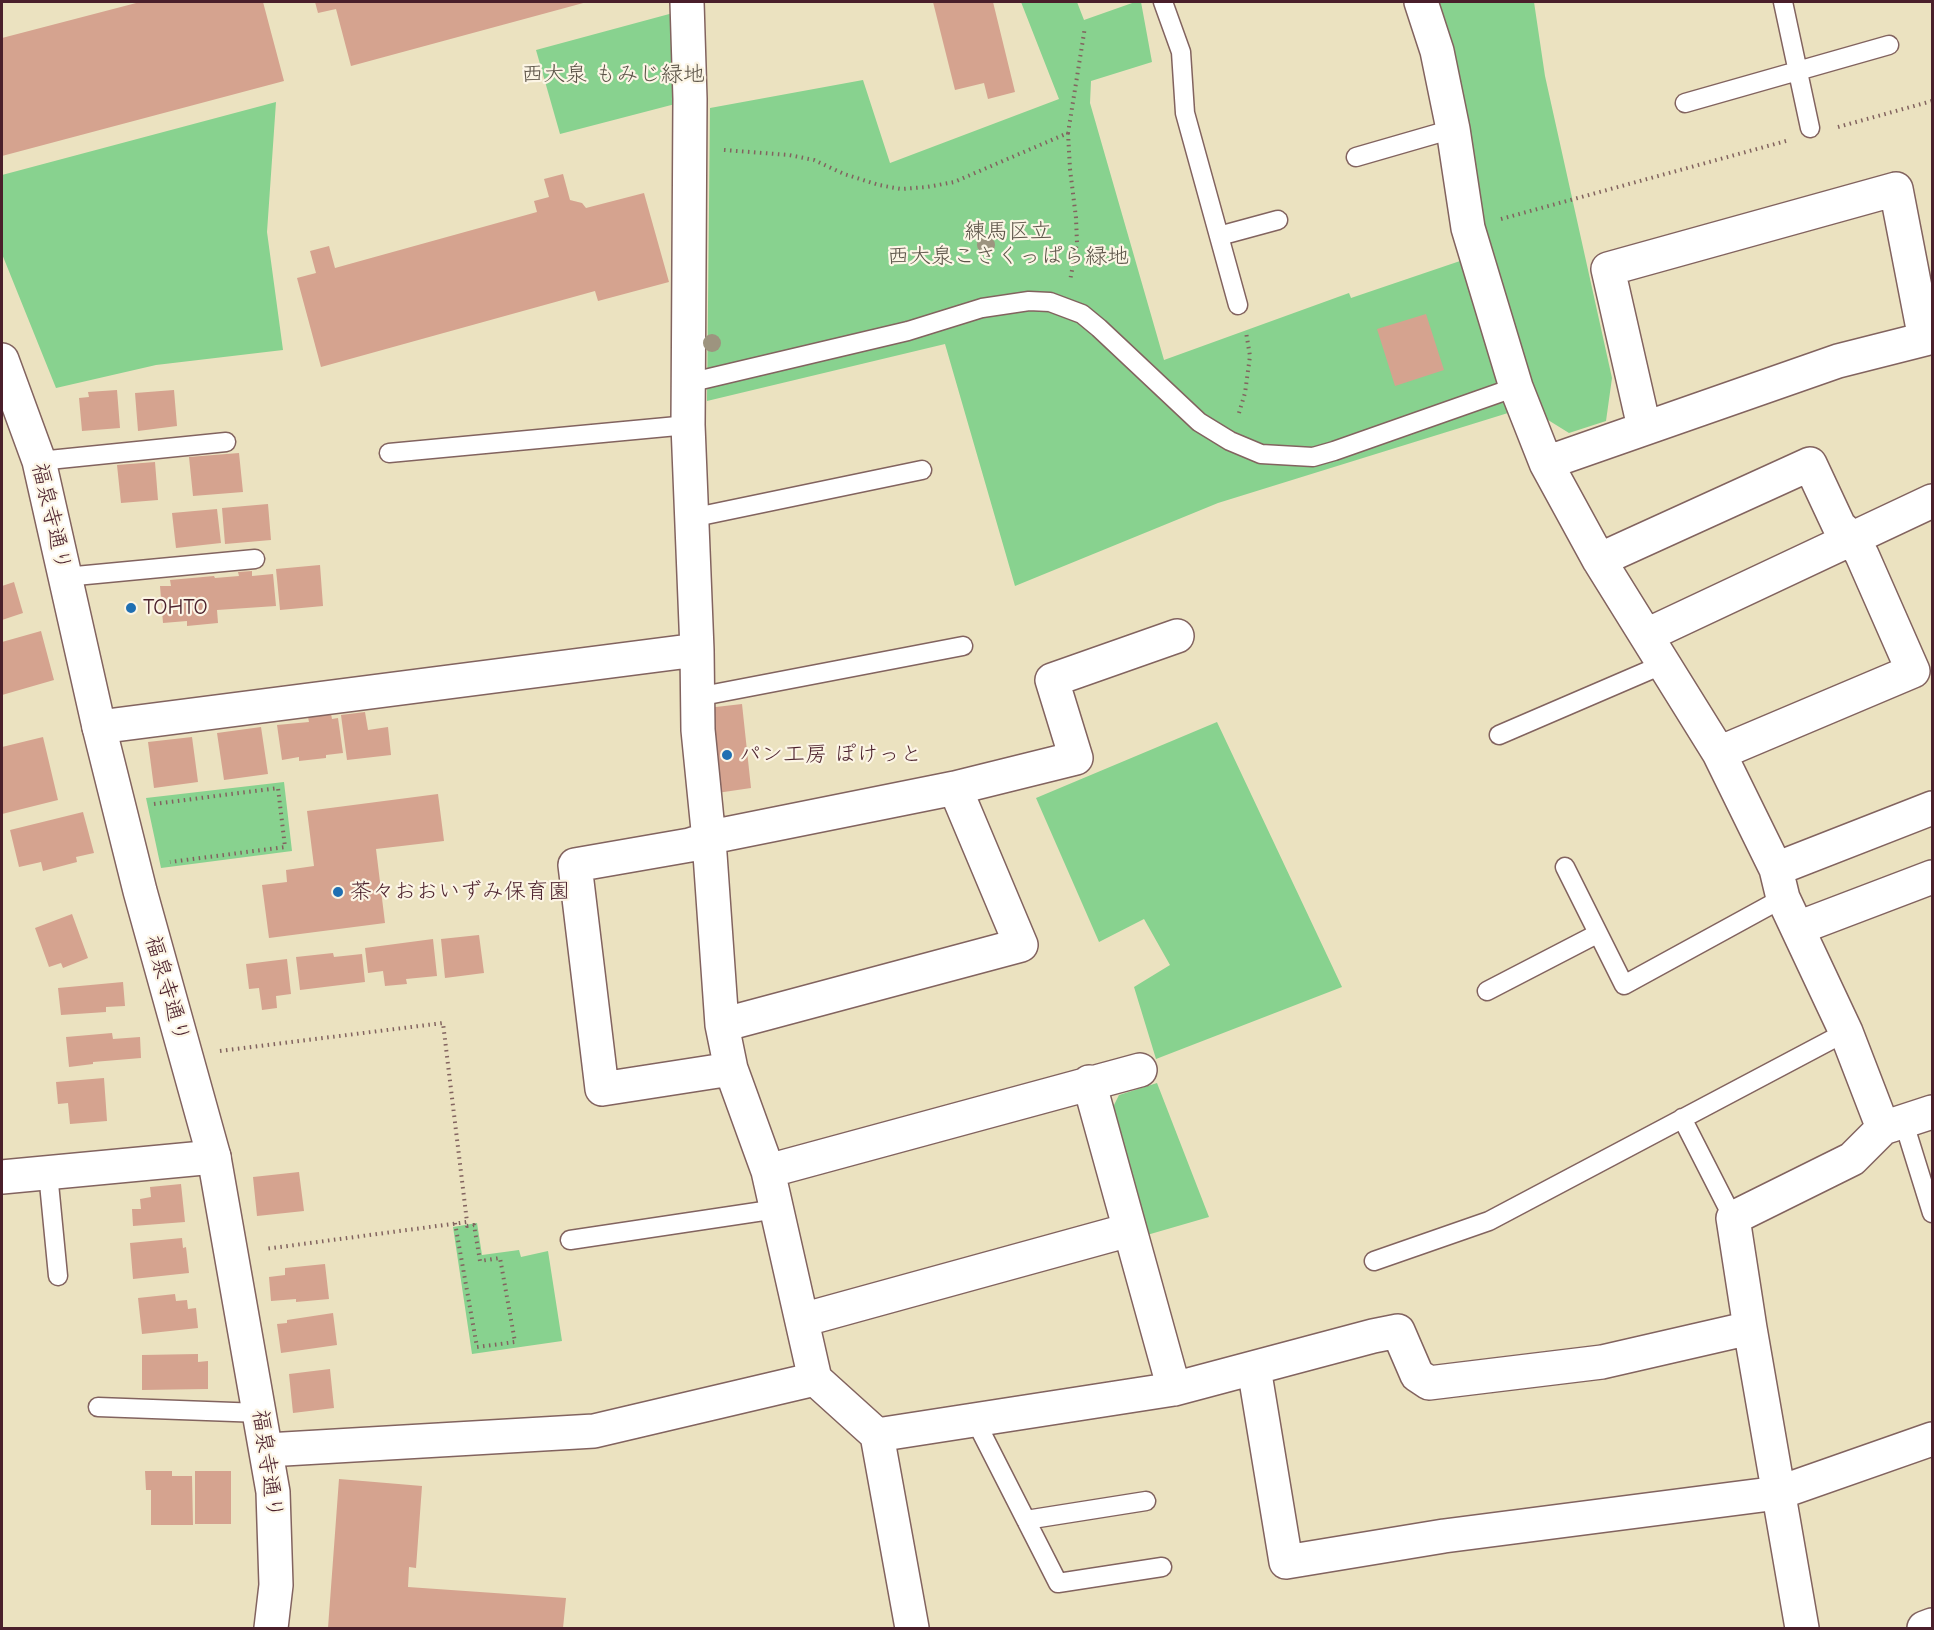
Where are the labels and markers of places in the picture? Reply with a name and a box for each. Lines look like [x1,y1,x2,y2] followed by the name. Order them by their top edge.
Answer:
[143,595,208,621] place label: TOHTO
[124,601,138,615] marker: TOHTO
[739,742,922,768] place label: パン工房 ぽけっと
[720,748,734,762] marker: パン工房 ぽけっと
[350,879,570,905] place label: 茶々おおいずみ保育園
[331,885,345,899] marker: 茶々おおいずみ保育園

